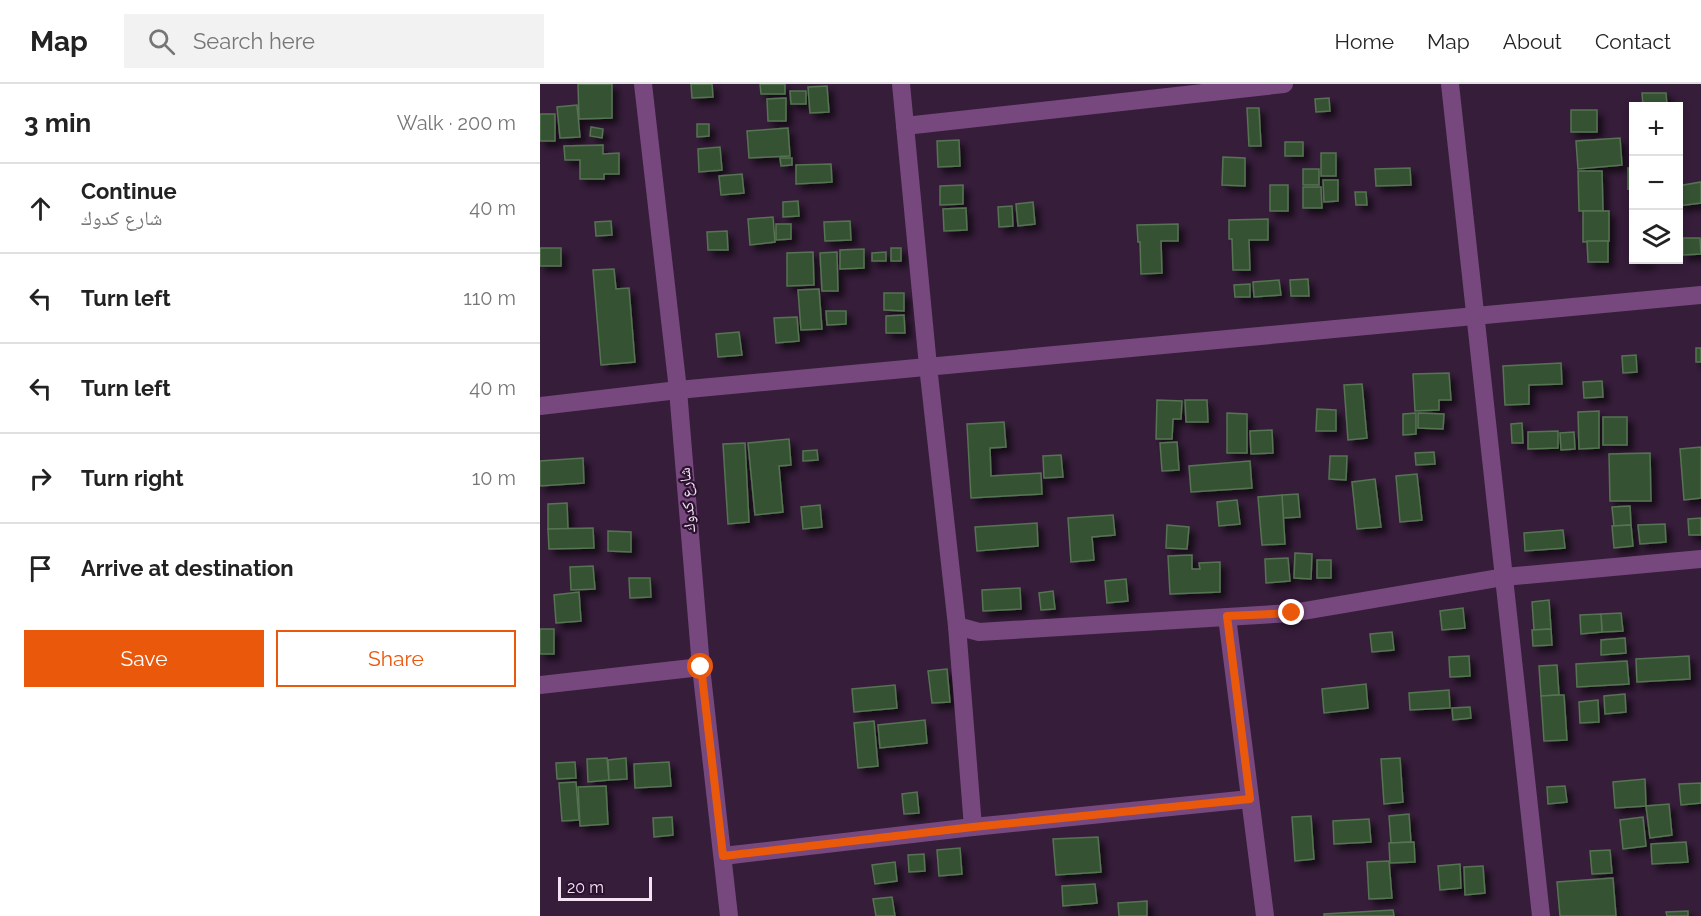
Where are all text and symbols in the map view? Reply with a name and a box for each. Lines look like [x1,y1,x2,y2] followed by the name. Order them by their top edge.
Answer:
[124,14,544,68] search box
[30,25,88,58] text: Map
[145,25,178,58] icon: search
[193,28,315,54] text: Search here
[1335,29,1394,54] text: Home
[1427,29,1470,54] text: Map
[1503,29,1562,54] text: About
[1595,29,1671,54] text: Contact
[1629,102,1683,264] map controls
[1629,102,1683,156] button: +
[24,108,91,138] text: 3 min
[397,111,516,135] text: Walk · 200 m
[1629,156,1683,210] button: −
[81,178,177,204] text: Continue
[24,192,57,225] icon: ahead
[469,196,516,220] text: 40 m
[81,206,162,230] text: شارع كدوك
[1629,210,1683,264] button: layers
[24,282,57,315] icon: left
[81,285,171,311] text: Turn left
[463,286,516,310] text: 110 m
[24,372,57,405] icon: left
[81,375,171,401] text: Turn left
[469,376,516,400] text: 40 m
[24,462,57,495] icon: right
[81,465,184,491] text: Turn right
[472,466,516,490] text: 10 m
[675,467,700,533] street label: شارع كدوك
[24,552,57,585] icon: arrive
[81,555,294,581] text: Arrive at destination
[1278,599,1304,625] route end
[24,630,264,687] button: Save
[276,630,516,687] button: Share
[687,653,713,679] route start
[558,874,652,902] scale bar
[567,878,604,897] text: 20 m

